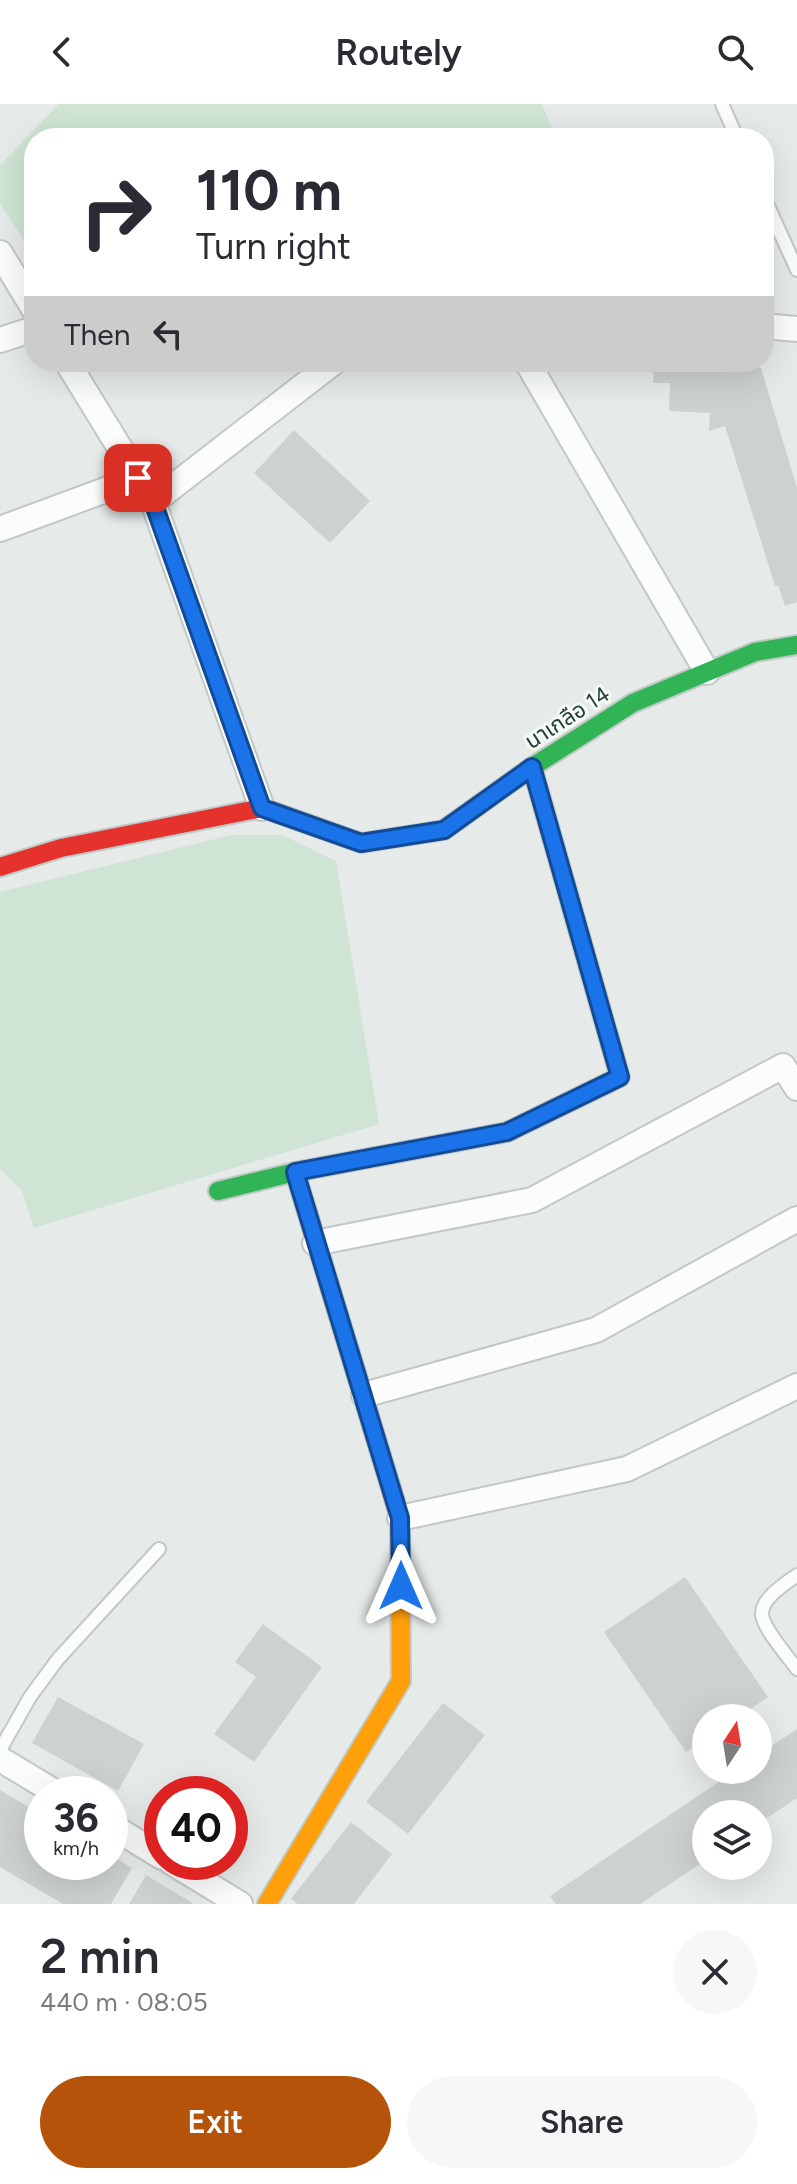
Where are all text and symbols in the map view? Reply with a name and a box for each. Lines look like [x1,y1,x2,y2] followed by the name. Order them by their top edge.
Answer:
[40,30,84,74] icon: back
[713,30,757,74] icon: search
[335,31,462,74] text: Routely
[196,157,342,224] text: 110 m
[64,160,168,264] icon: right
[196,225,351,268] text: Turn right
[146,312,190,356] icon: left
[64,316,130,353] text: Then
[104,444,172,512] pin
[116,456,160,500] icon: arrive
[520,680,615,755] street label: นาเกลือ 14
[359,1544,443,1628] position arrow
[692,1704,772,1784] north arrow
[692,1704,772,1880] map controls
[144,1776,248,1880] speed limit sign: 40
[53,1794,99,1842] text: 36
[692,1800,772,1880] button: layers
[53,1836,99,1860] text: km/h
[40,1927,160,1985] text: 2 min
[673,1930,757,2014] button: close
[40,1986,208,2018] text: 440 m · 08:05
[40,2076,391,2168] button: Exit
[407,2076,757,2168] button: Share

